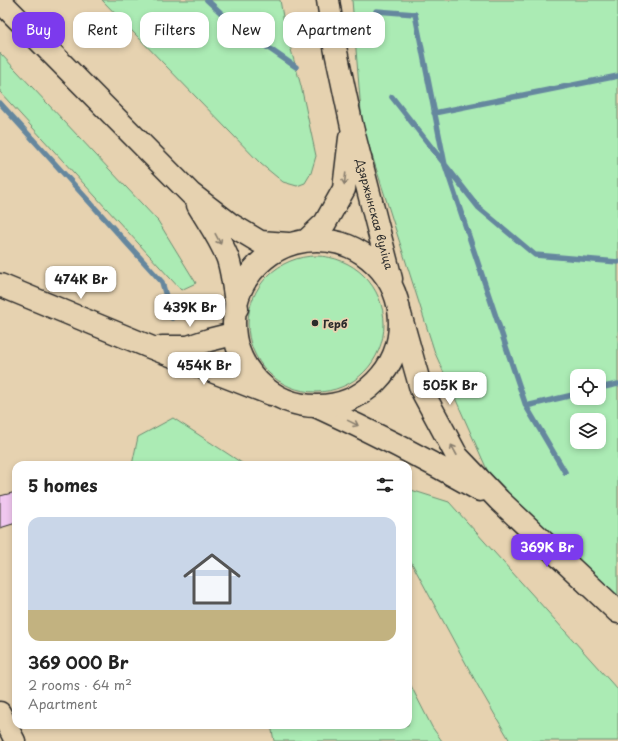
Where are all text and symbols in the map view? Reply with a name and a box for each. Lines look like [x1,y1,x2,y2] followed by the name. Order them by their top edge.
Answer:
[12,12,65,48] chip: Buy
[73,12,132,48] chip: Rent
[140,12,209,48] chip: Filters
[217,12,275,48] chip: New
[283,12,385,48] chip: Apartment
[352,156,398,271] street label: Дзяржынская вуліца
[341,172,349,185] one-way arrow
[215,233,222,245] one-way arrow
[44,266,118,300] pin: 474K Br
[54,269,108,288] text: 474K Br
[153,294,227,328] pin: 439K Br
[163,297,217,316] text: 439K Br
[323,315,348,332] place label: Герб
[310,318,320,328] marker: Герб
[167,352,241,386] pin: 454K Br
[177,355,231,374] text: 454K Br
[570,369,606,449] map controls
[570,369,606,405] button: locate
[413,372,487,406] pin: 505K Br
[423,375,477,394] text: 505K Br
[570,413,606,449] button: layers
[347,420,359,427] one-way arrow
[450,445,458,457] one-way arrow
[28,472,98,498] text: 5 homes
[374,474,396,496] icon: filters
[510,534,584,568] pin: 369K Br
[520,537,574,556] text: 369K Br
[176,543,248,615] icon: home
[28,649,128,675] text: 369 000 Br
[28,675,132,694] text: 2 rooms · 64 m²
[28,694,97,713] text: Apartment

